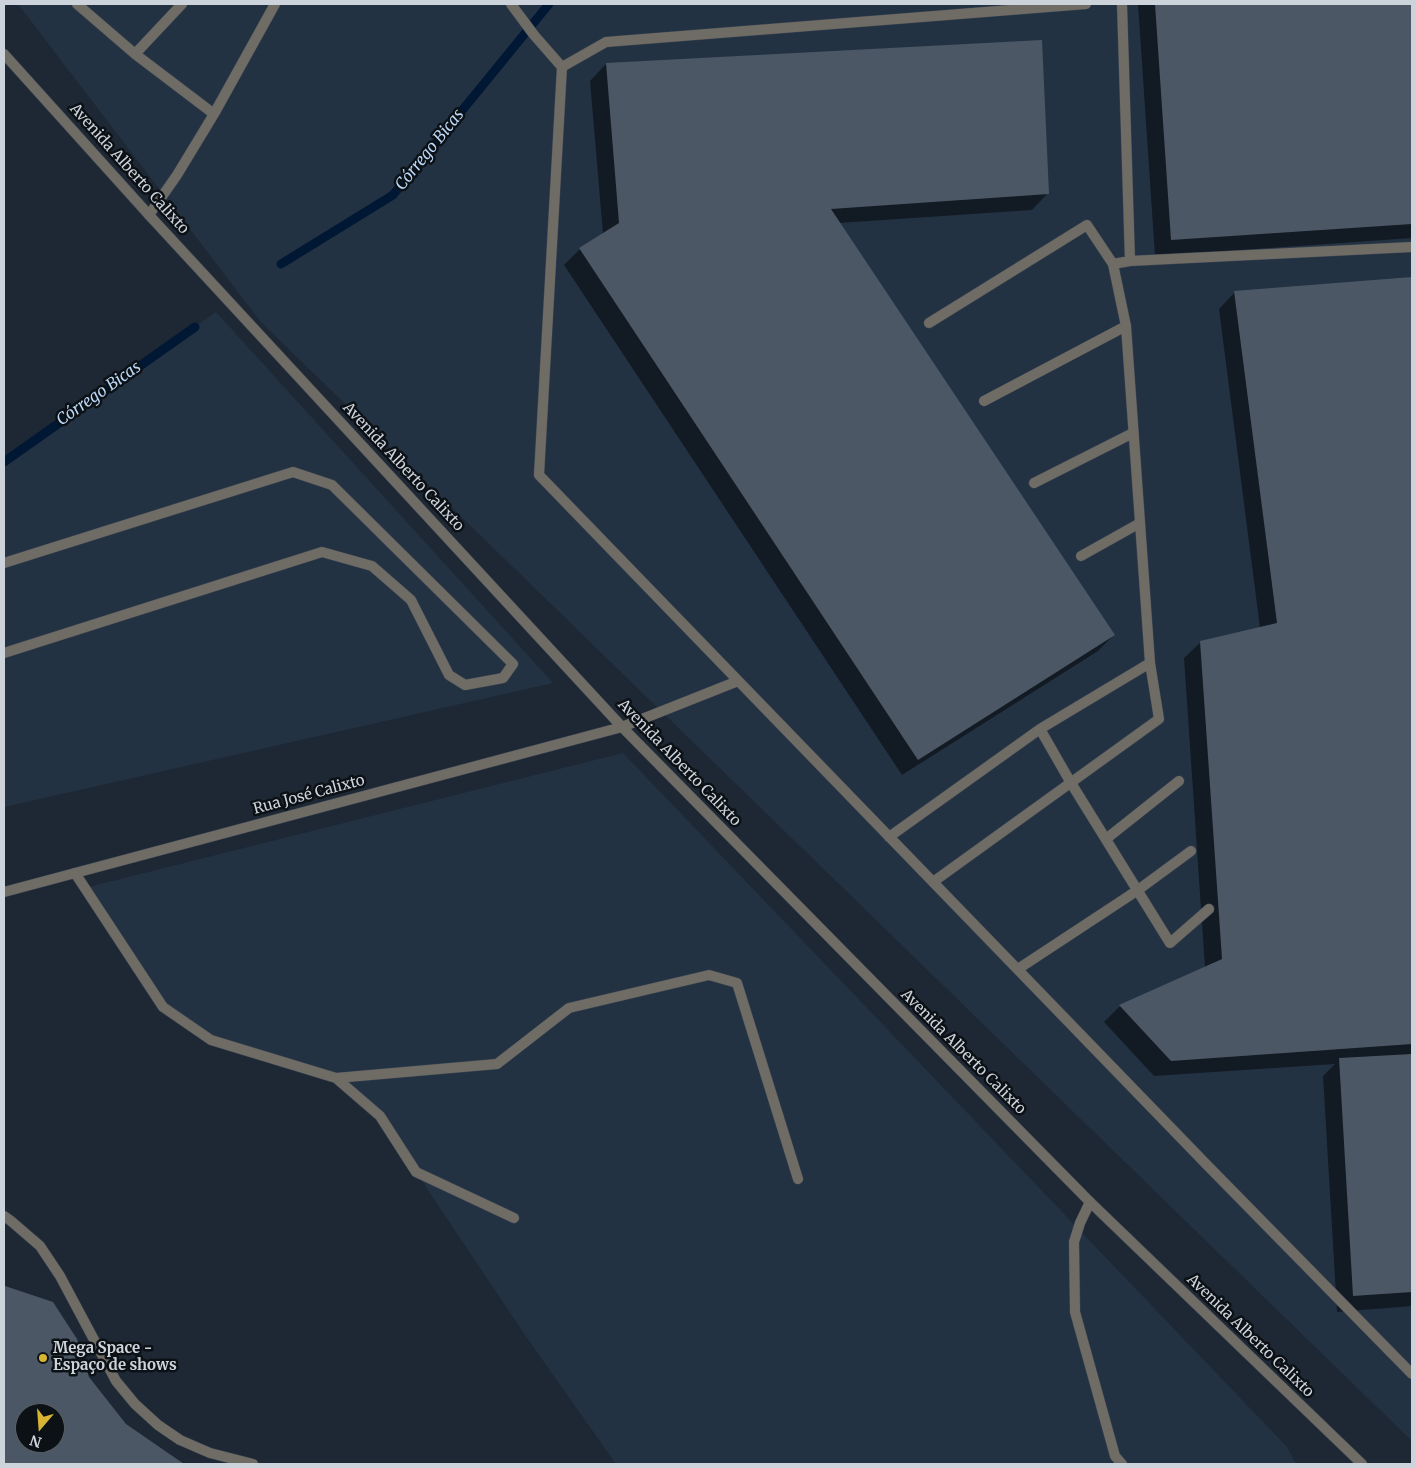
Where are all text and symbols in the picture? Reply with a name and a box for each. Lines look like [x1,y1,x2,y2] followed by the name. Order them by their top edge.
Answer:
[66,100,192,238] street label: Avenida Alberto Calixto
[391,106,469,194] water label: Córrego Bicas
[53,358,145,430] water label: Córrego Bicas
[339,399,467,535] street label: Avenida Alberto Calixto
[614,696,744,830] street label: Avenida Alberto Calixto
[251,771,367,819] street label: Rua José Calixto
[897,986,1029,1118] street label: Avenida Alberto Calixto
[1183,1271,1317,1401] street label: Avenida Alberto Calixto
[53,1340,177,1375] place label: Mega Space - Espaço de shows
[37,1352,49,1364] marker: Mega Space - Espaço de shows
[15,1403,65,1453] north arrow
[28,1431,44,1452] text: N

